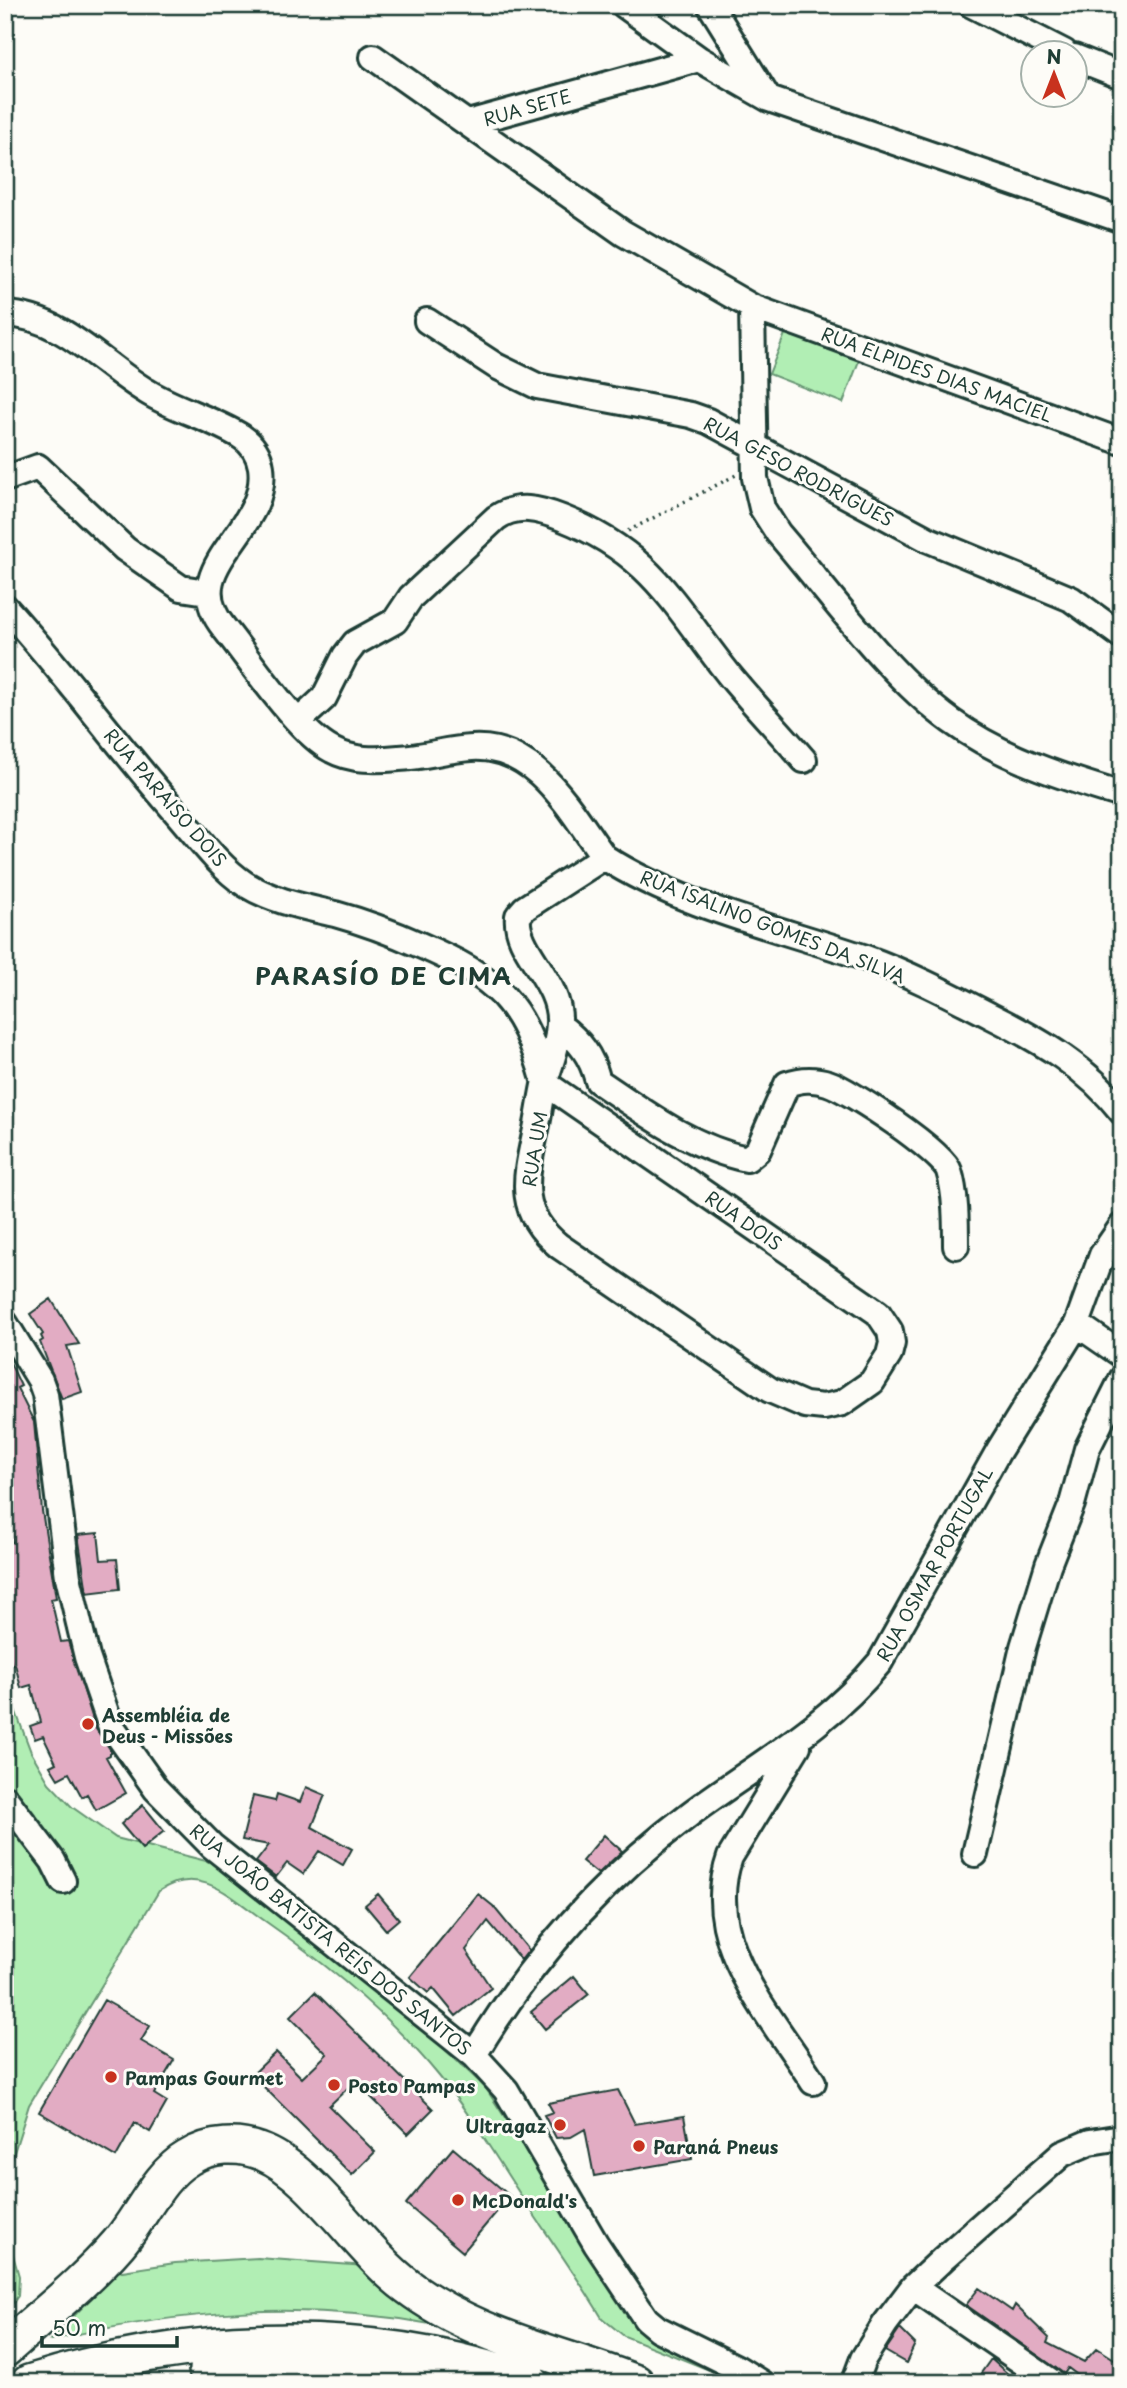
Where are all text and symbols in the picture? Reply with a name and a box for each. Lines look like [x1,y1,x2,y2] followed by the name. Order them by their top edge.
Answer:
[1018,38,1088,108] north arrow
[1046,42,1062,70] text: N
[480,82,574,132] street label: RUA SETE
[818,320,1056,428] street label: RUA ELPIDES DIAS MACIEL
[699,409,899,533] street label: RUA GESO RODRIGUES
[98,722,234,872] street label: RUA PARAISO DOIS
[636,863,910,989] street label: RUA ISALINO GOMES DA SILVA
[255,957,513,993] district label: PARASÍO DE CIMA
[515,1109,553,1189] street label: RUA UM
[700,1184,788,1256] street label: RUA DOIS
[869,1462,999,1666] street label: RUA OSMAR PORTUGAL
[101,1701,233,1749] place label: Assembléia de Deus - Missões
[80,1716,96,1732] marker: Assembléia de Deus - Missões
[184,1817,478,2061] street label: RUA JOÃO BATISTA REIS DOS SANTOS
[125,2064,284,2091] place label: Pampas Gourmet
[103,2069,119,2085] marker: Pampas Gourmet
[348,2072,476,2099] place label: Posto Pampas
[326,2077,342,2093] marker: Posto Pampas
[465,2112,546,2139] place label: Ultragaz
[552,2117,568,2133] marker: Ultragaz
[653,2133,779,2160] place label: Paraná Pneus
[631,2138,647,2154] marker: Paraná Pneus
[472,2187,578,2214] place label: McDonald's
[450,2192,466,2208] marker: McDonald's
[42,2304,177,2348] scale bar
[52,2311,106,2343] text: 50 m

